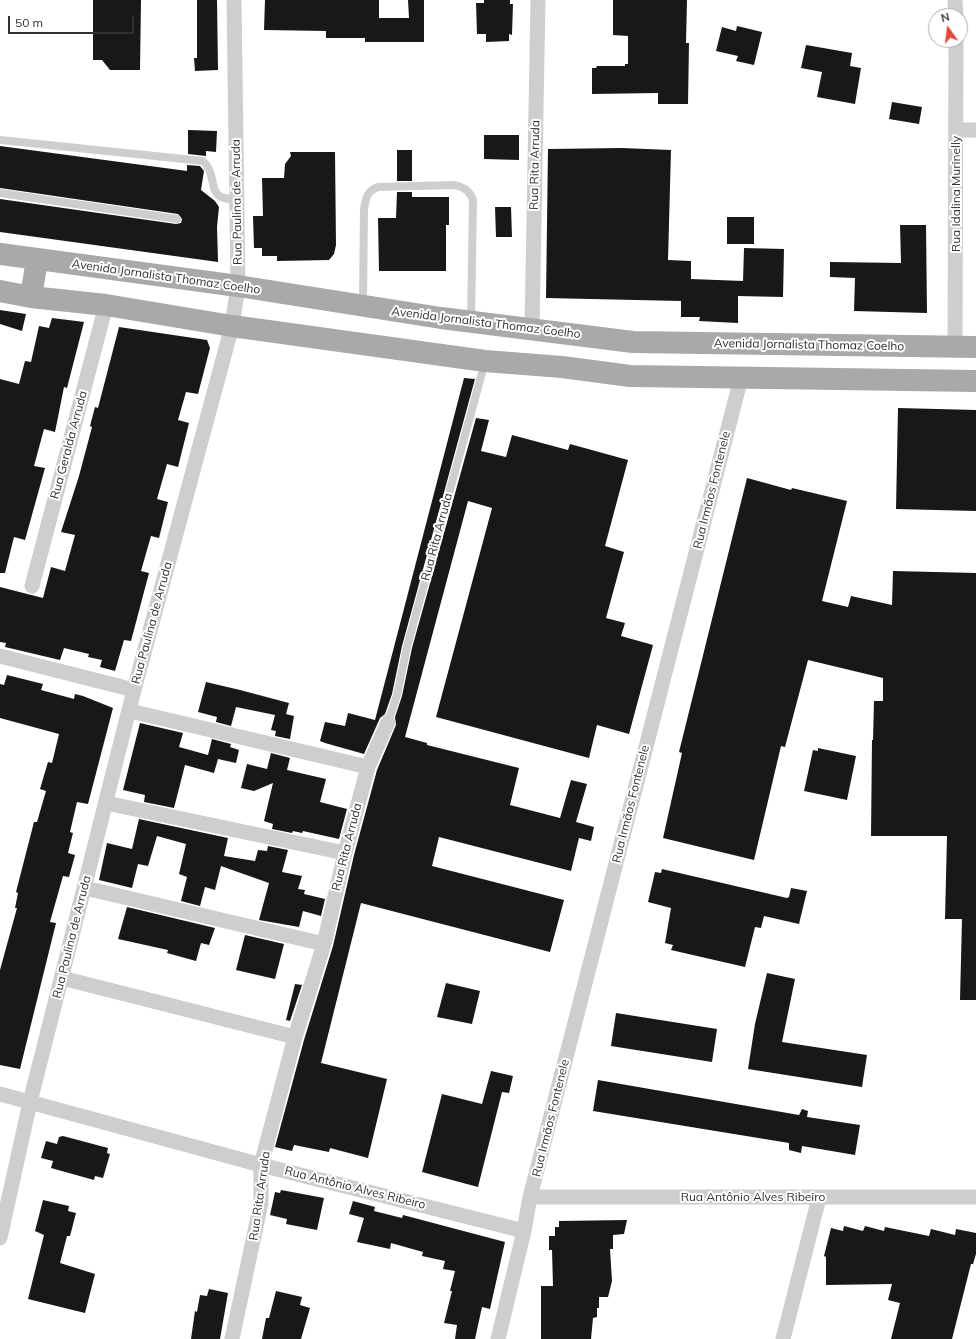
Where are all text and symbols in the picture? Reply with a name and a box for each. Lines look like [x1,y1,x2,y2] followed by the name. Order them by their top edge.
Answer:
[10,8,136,34] scale bar
[928,8,968,48] north arrow
[940,10,951,25] text: N
[15,15,43,30] text: 50 m
[527,120,543,210] street label: Rua Rita Arruda
[949,136,963,252] street label: Rua Idalina Murinelly
[229,139,245,265] street label: Rua Paulina de Arruda
[71,257,261,297] street label: Avenida Jornalista Thomaz Coelho
[391,304,581,342] street label: Avenida Jornalista Thomaz Coelho
[714,336,904,354] street label: Avenida Jornalista Thomaz Coelho
[48,389,90,501] street label: Rua Geralda Arruda
[690,430,734,550] street label: Rua Irmãos Fontenele
[418,492,456,582] street label: Rua Rita Arruda
[129,560,175,686] street label: Rua Paulina de Arruda
[609,744,653,864] street label: Rua Irmãos Fontenele
[329,802,365,892] street label: Rua Rita Arruda
[50,874,94,1000] street label: Rua Paulina de Arruda
[529,1058,573,1178] street label: Rua Irmãos Fontenele
[247,1150,273,1242] street label: Rua Rita Arruda
[283,1164,427,1212] street label: Rua Antônio Alves Ribeiro
[681,1190,825,1204] street label: Rua Antônio Alves Ribeiro

